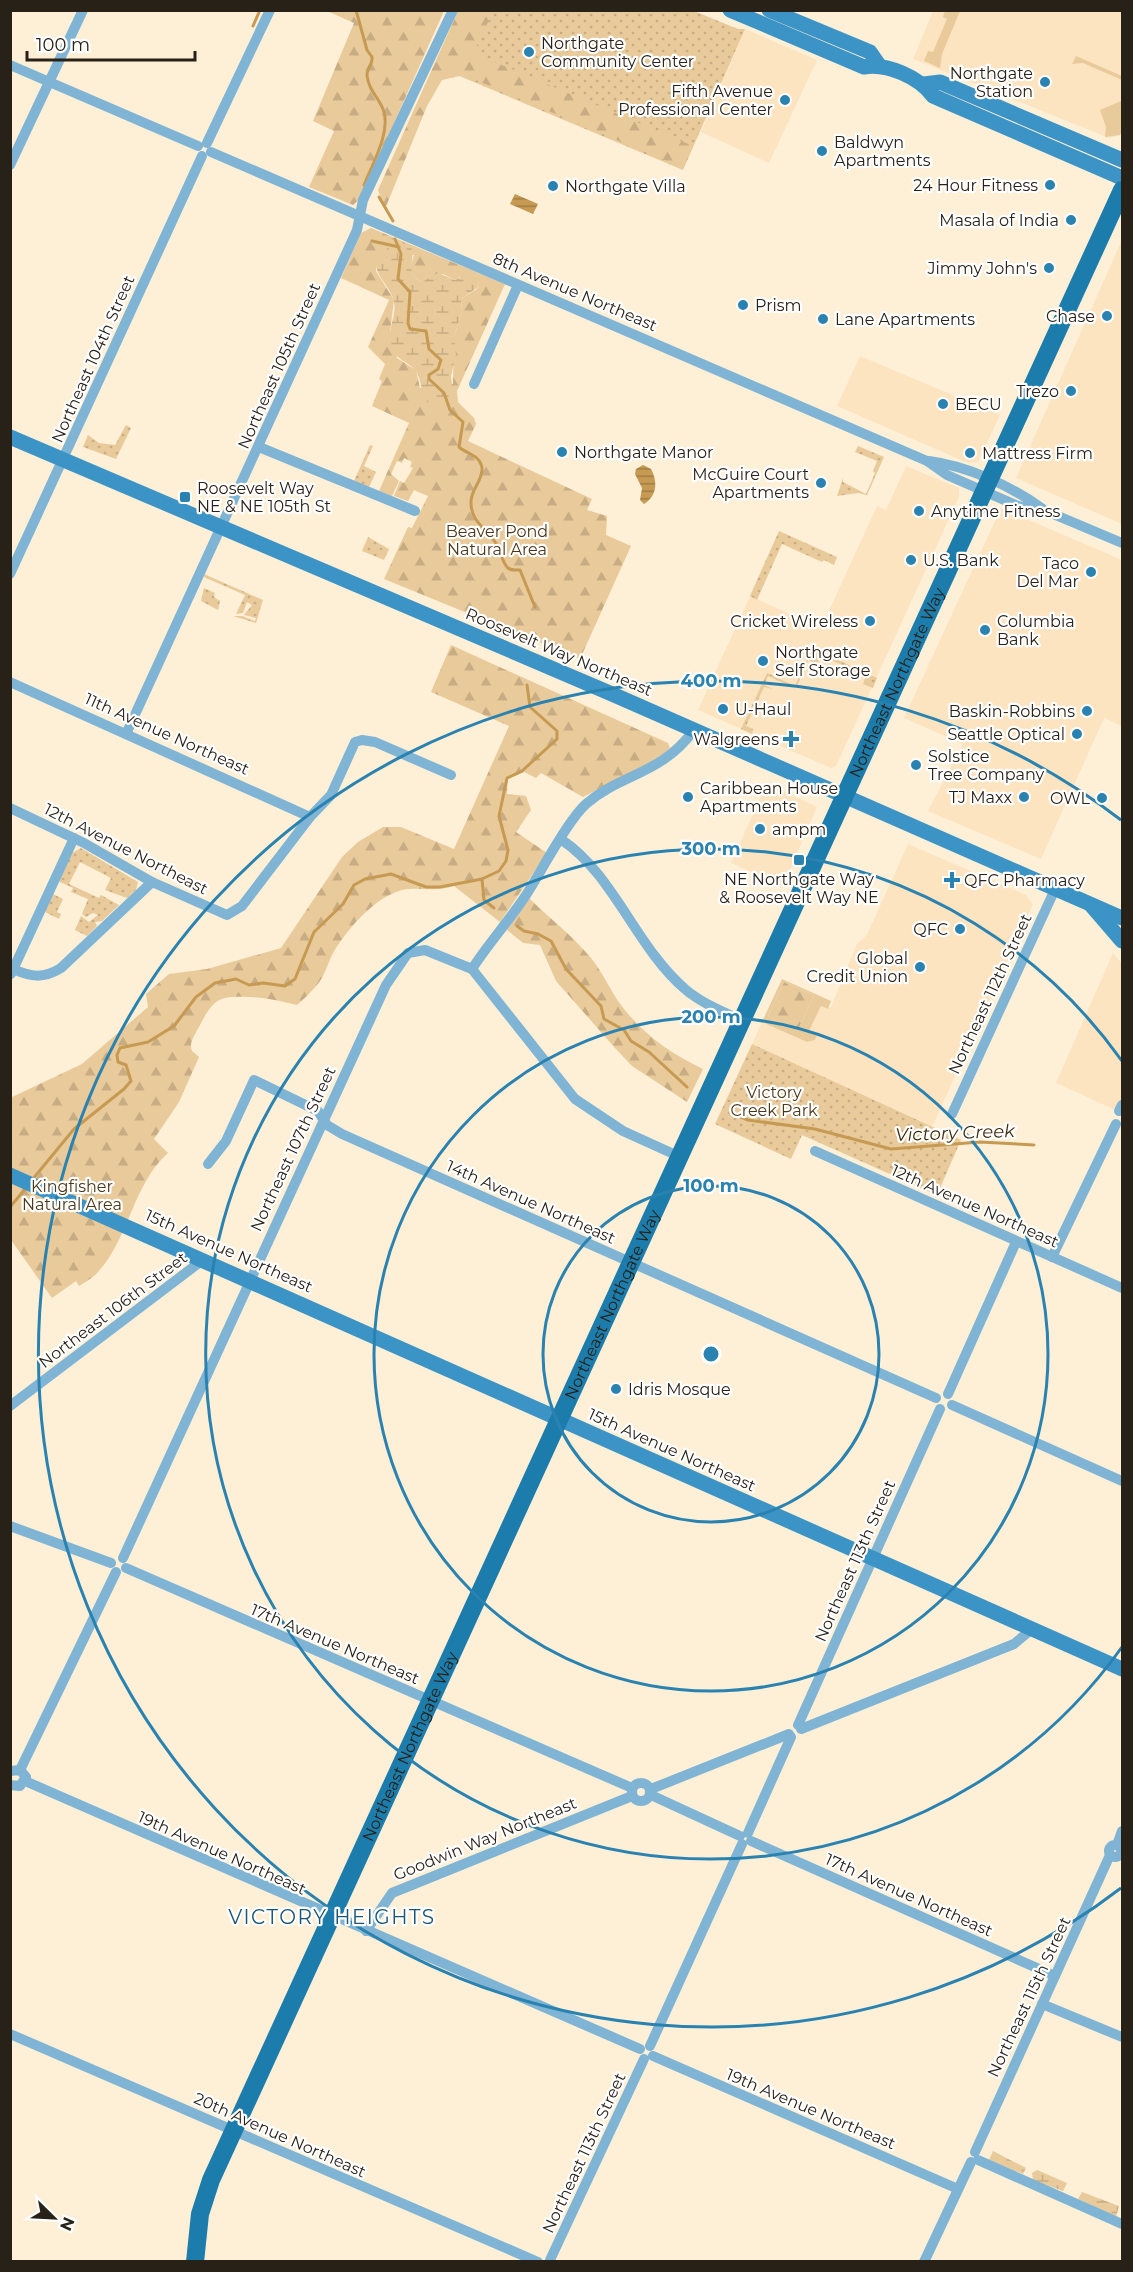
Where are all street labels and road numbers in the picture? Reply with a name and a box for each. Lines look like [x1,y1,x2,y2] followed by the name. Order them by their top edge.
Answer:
[490,249,660,335] street label: 8th Avenue Northeast
[47,272,139,446] street label: Northeast 104th Street
[234,280,324,452] street label: Northeast 105th Street
[845,584,948,780] street label: Northeast Northgate Way
[463,604,656,700] street label: Roosevelt Way Northeast
[82,689,253,779] street label: 11th Avenue Northeast
[41,799,211,899] street label: 12th Avenue Northeast
[944,910,1036,1077] street label: Northeast 112th Street
[246,1063,340,1234] street label: Northeast 107th Street
[444,1156,619,1248] street label: 14th Avenue Northeast
[888,1160,1062,1252] street label: 12th Avenue Northeast
[142,1205,316,1297] street label: 15th Avenue Northeast
[560,1206,664,1402] street label: Northeast Northgate Way
[35,1248,191,1372] street label: Northeast 106th Street
[585,1404,759,1496] street label: 15th Avenue Northeast
[811,1477,899,1645] street label: Northeast 113th Street
[248,1600,423,1688] street label: 17th Avenue Northeast
[358,1648,461,1844] street label: Northeast Northgate Way
[391,1793,580,1884] street label: Goodwin Way Northeast
[135,1807,309,1899] street label: 19th Avenue Northeast
[822,1849,996,1941] street label: 17th Avenue Northeast
[983,1913,1075,2080] street label: Northeast 115th Street
[724,2065,899,2153] street label: 19th Avenue Northeast
[538,2069,630,2236] street label: Northeast 113th Street
[191,2088,369,2182] street label: 20th Avenue Northeast

